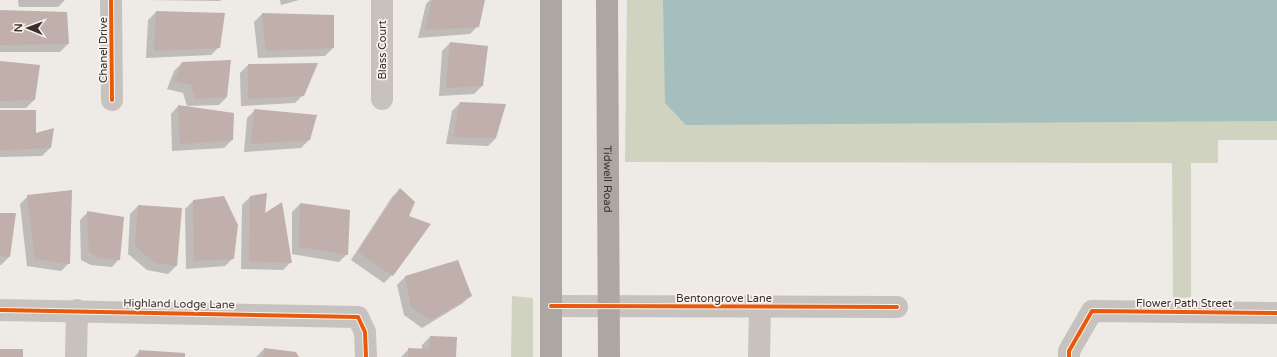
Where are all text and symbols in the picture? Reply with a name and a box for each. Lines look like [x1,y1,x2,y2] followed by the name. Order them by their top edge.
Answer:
[8,8,48,48] north arrow
[97,17,110,83] street label: Chanel Drive
[376,20,389,80] street label: Blass Court
[12,23,25,32] text: N
[601,145,615,213] street label: Tidwell Road
[676,292,772,305] street label: Bentongrove Lane
[123,297,235,311] street label: Highland Lodge Lane
[1136,297,1232,310] street label: Flower Path Street

